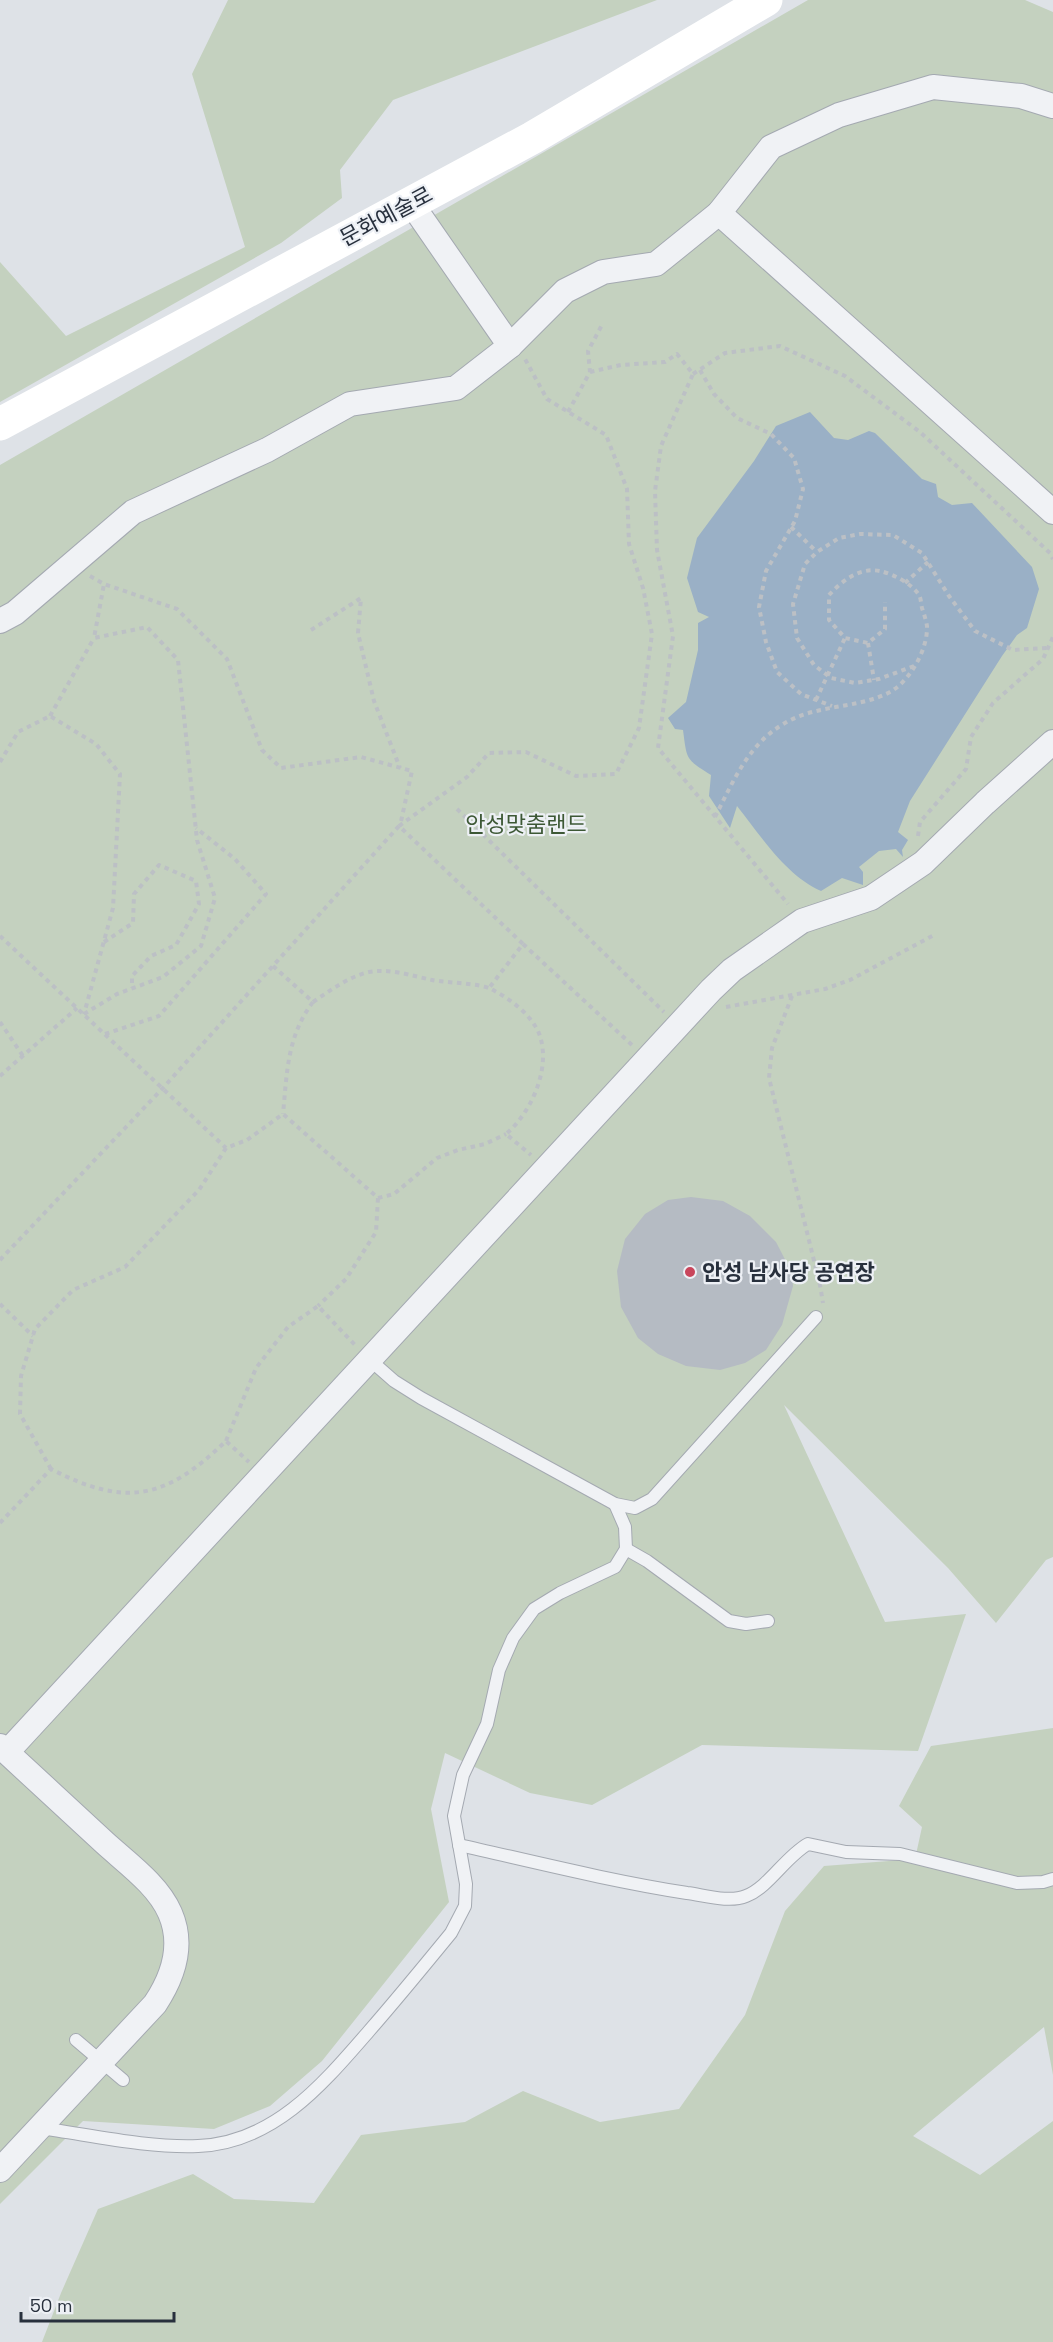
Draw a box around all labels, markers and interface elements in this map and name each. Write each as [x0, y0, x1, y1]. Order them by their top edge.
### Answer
street label: 문화예술로 [335, 180, 437, 252]
park label: 안성맞춤랜드 [465, 810, 587, 838]
place label: 안성 남사당 공연장 [702, 1258, 875, 1286]
marker: 안성 남사당 공연장 [683, 1265, 697, 1279]
scale bar [21, 2285, 174, 2323]
text: 50 m [30, 2294, 72, 2317]

